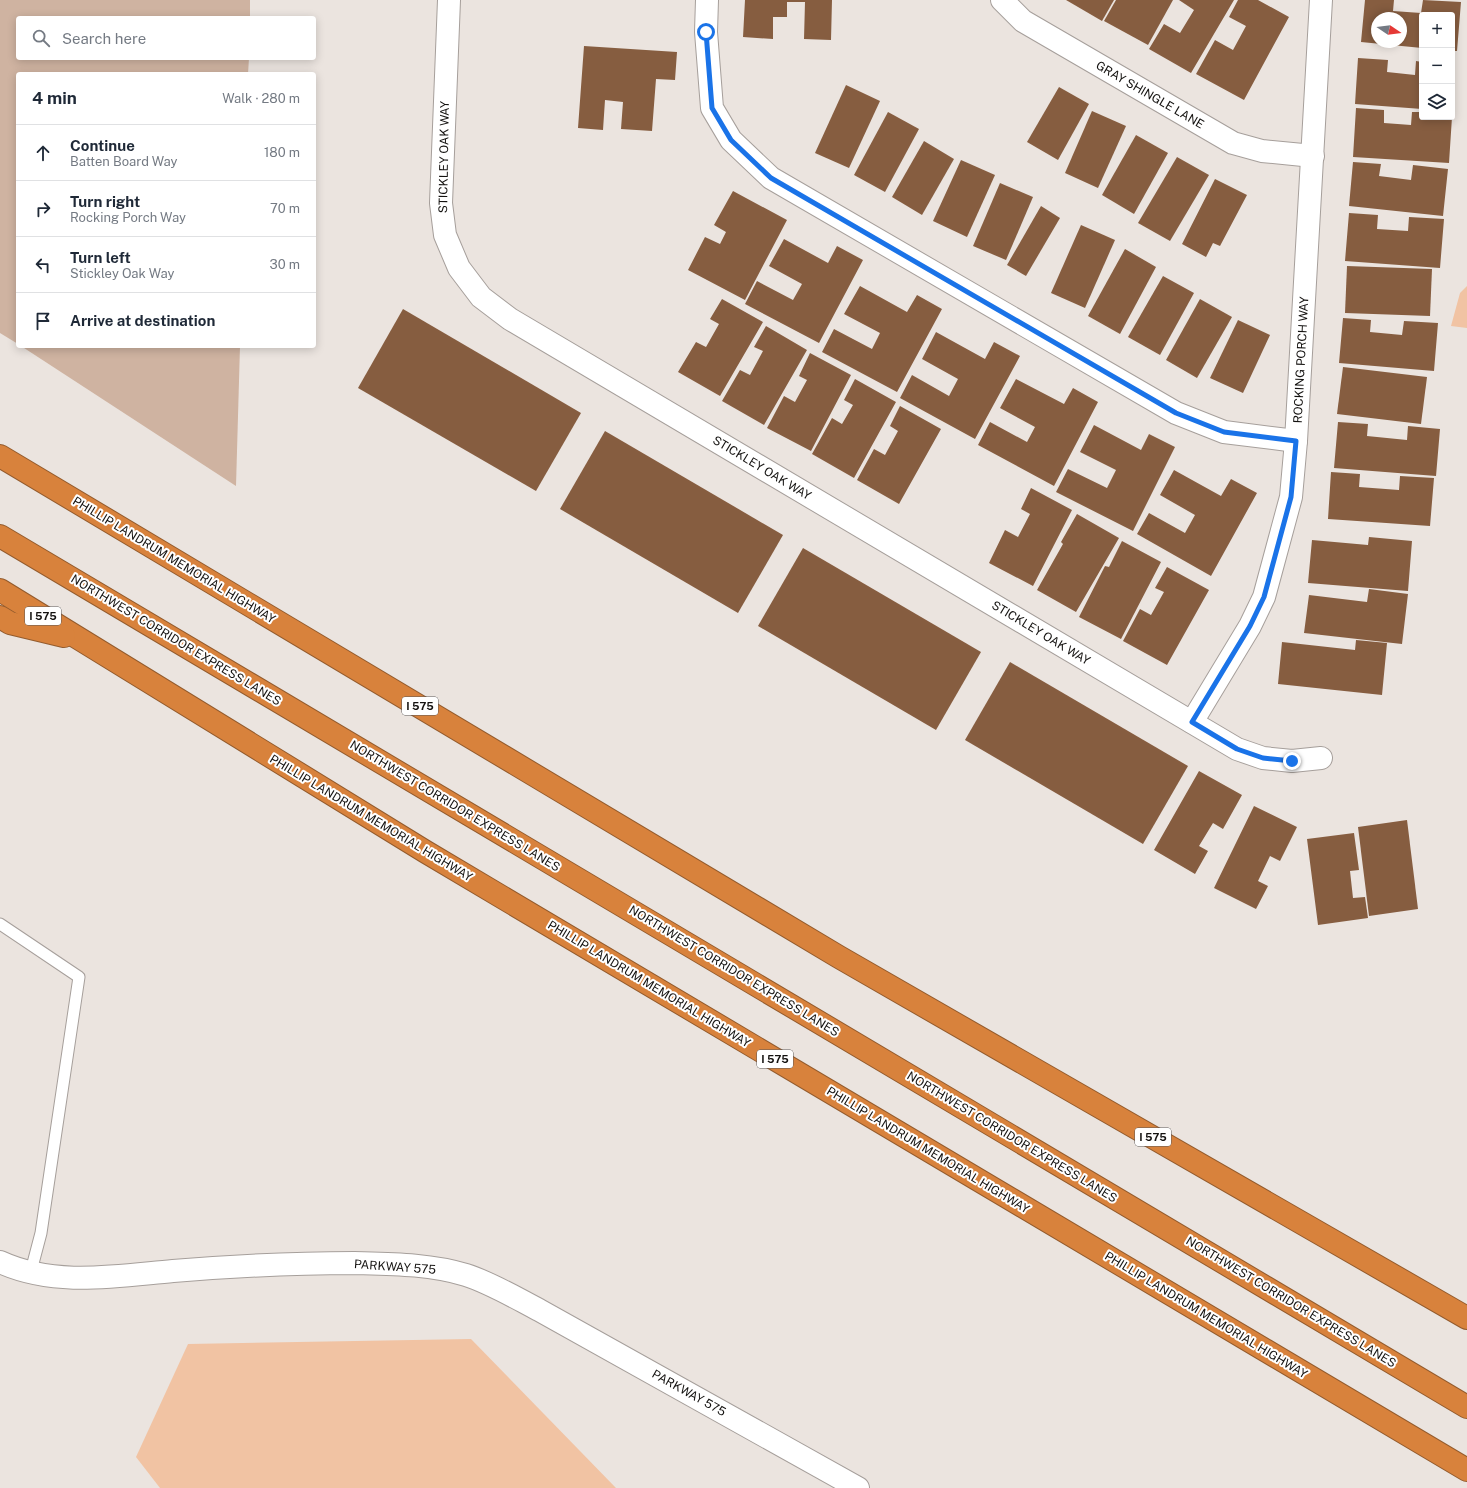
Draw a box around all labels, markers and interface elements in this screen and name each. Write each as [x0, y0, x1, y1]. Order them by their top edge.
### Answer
north arrow [1371, 12, 1407, 48]
map controls [1419, 12, 1455, 120]
button: + [1419, 12, 1455, 48]
search box [16, 16, 316, 60]
route start [697, 23, 715, 41]
icon: search [30, 27, 52, 49]
text: Search here [62, 30, 146, 47]
button: − [1419, 48, 1455, 84]
street label: GRAY SHINGLE LANE [1093, 58, 1207, 132]
button: layers [1419, 84, 1455, 120]
text: 4 min [32, 88, 77, 108]
text: Walk · 280 m [222, 91, 300, 106]
street label: STICKLEY OAK WAY [436, 100, 452, 213]
text: Continue [70, 137, 135, 154]
icon: ahead [32, 142, 54, 164]
text: 180 m [264, 145, 300, 160]
text: Batten Board Way [70, 154, 178, 169]
text: Turn right [70, 193, 140, 210]
icon: right [32, 198, 54, 220]
text: 70 m [270, 201, 300, 216]
text: Rocking Porch Way [70, 210, 186, 225]
text: Turn left [70, 249, 131, 266]
icon: left [32, 254, 54, 276]
text: 30 m [270, 257, 300, 272]
text: Stickley Oak Way [70, 266, 174, 281]
street label: ROCKING PORCH WAY [1291, 296, 1311, 424]
icon: arrive [32, 310, 54, 332]
text: Arrive at destination [70, 312, 215, 329]
street label: STICKLEY OAK WAY [710, 433, 814, 503]
street label: PHILLIP LANDRUM MEMORIAL HIGHWAY [70, 494, 278, 627]
street label: NORTHWEST CORRIDOR EXPRESS LANES [69, 572, 283, 708]
street label: STICKLEY OAK WAY [989, 598, 1093, 668]
road number: I 575 [25, 607, 61, 625]
road number: I 575 [402, 697, 438, 715]
street label: NORTHWEST CORRIDOR EXPRESS LANES [348, 738, 562, 874]
street label: PHILLIP LANDRUM MEMORIAL HIGHWAY [267, 752, 475, 885]
route end [1283, 752, 1301, 770]
street label: NORTHWEST CORRIDOR EXPRESS LANES [627, 903, 841, 1039]
street label: PHILLIP LANDRUM MEMORIAL HIGHWAY [545, 918, 753, 1051]
road number: I 575 [757, 1050, 793, 1068]
street label: NORTHWEST CORRIDOR EXPRESS LANES [905, 1069, 1119, 1205]
street label: PHILLIP LANDRUM MEMORIAL HIGHWAY [824, 1084, 1032, 1217]
road number: I 575 [1135, 1128, 1171, 1146]
street label: NORTHWEST CORRIDOR EXPRESS LANES [1184, 1234, 1398, 1370]
street label: PHILLIP LANDRUM MEMORIAL HIGHWAY [1102, 1249, 1310, 1382]
street label: PARKWAY 575 [354, 1257, 437, 1277]
street label: PARKWAY 575 [650, 1367, 729, 1419]

